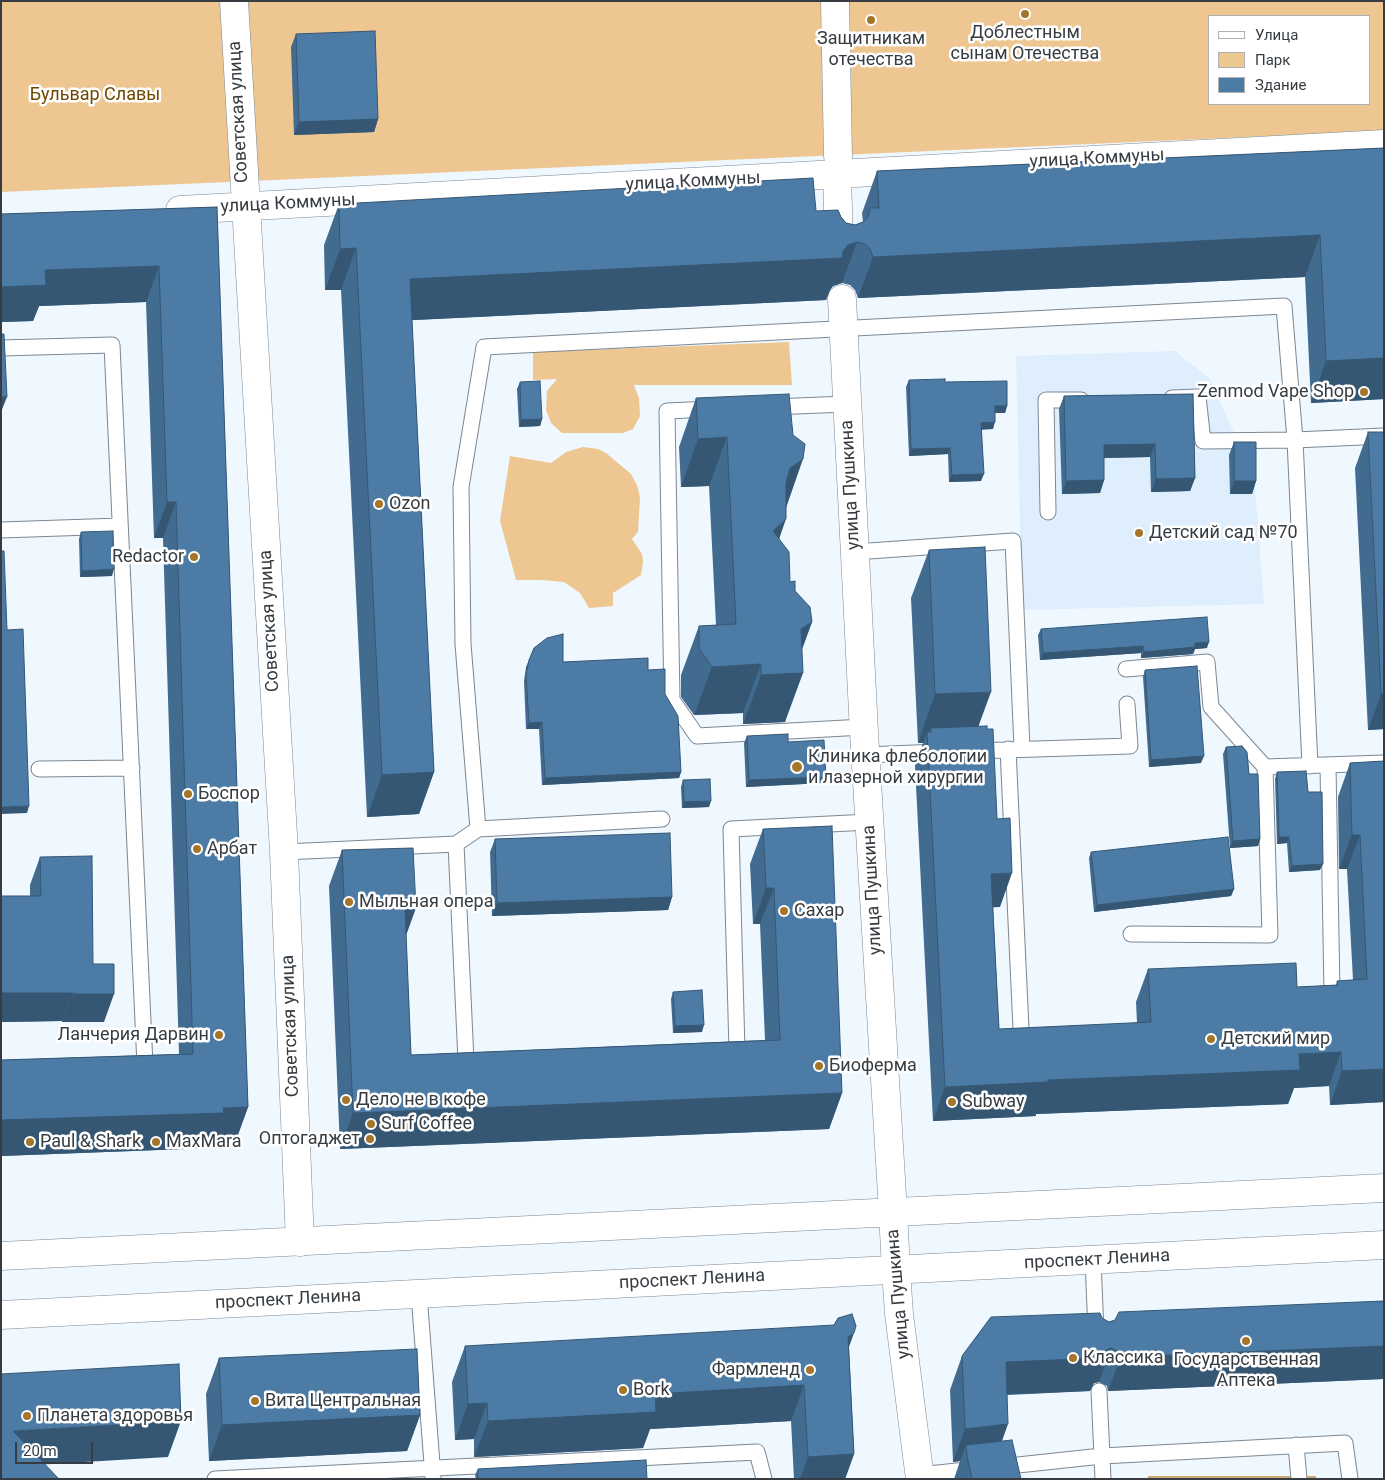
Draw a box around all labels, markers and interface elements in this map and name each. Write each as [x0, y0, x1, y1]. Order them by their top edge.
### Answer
marker: Доблестным сынам Отечества [1019, 8, 1031, 20]
marker: Защитникам отечества [865, 14, 877, 26]
legend [1208, 15, 1370, 105]
place label: Доблестным сынам Отечества [951, 22, 1099, 64]
text: Улица [1255, 26, 1298, 44]
place label: Защитникам отечества [817, 28, 925, 70]
street label: Советская улица [224, 40, 254, 184]
text: Парк [1255, 51, 1290, 69]
text: Здание [1255, 76, 1306, 94]
park label: Бульвар Славы [30, 84, 160, 106]
street label: улица Коммуны [1029, 145, 1165, 173]
street label: улица Коммуны [625, 168, 761, 196]
street label: улица Коммуны [220, 190, 356, 218]
place label: Zenmod Vape Shop [1197, 381, 1354, 403]
marker: Zenmod Vape Shop [1358, 386, 1370, 398]
street label: улица Пушкина [837, 419, 865, 551]
place label: Ozon [389, 493, 430, 515]
marker: Ozon [373, 498, 385, 510]
place label: Детский сад №70 [1149, 522, 1298, 544]
marker: Детский сад №70 [1133, 527, 1145, 539]
place label: Redactor [112, 546, 184, 568]
street label: Советская улица [255, 549, 285, 693]
marker: Redactor [188, 551, 200, 563]
place label: Клиника флебологии и лазерной хирургии [808, 746, 987, 789]
marker: Клиника флебологии и лазерной хирургии [790, 760, 804, 774]
place label: Боспор [198, 783, 260, 805]
marker: Боспор [182, 788, 194, 800]
street label: улица Пушкина [859, 824, 887, 956]
place label: Арбат [207, 838, 257, 860]
marker: Арбат [191, 843, 203, 855]
place label: Мыльная опера [359, 891, 493, 913]
marker: Мыльная опера [343, 896, 355, 908]
place label: Сахар [794, 900, 844, 922]
marker: Сахар [778, 905, 790, 917]
street label: Советская улица [278, 954, 304, 1098]
place label: Ланчерия Дарвин [57, 1024, 209, 1046]
place label: Детский мир [1221, 1028, 1330, 1050]
marker: Ланчерия Дарвин [213, 1029, 225, 1041]
marker: Детский мир [1205, 1033, 1217, 1045]
place label: Биоферма [829, 1055, 917, 1077]
marker: Биоферма [813, 1060, 825, 1072]
place label: Дело не в кофе [356, 1089, 486, 1111]
place label: Subway [962, 1091, 1024, 1113]
marker: Дело не в кофе [340, 1094, 352, 1106]
marker: Subway [946, 1096, 958, 1108]
place label: Surf Coffee [381, 1113, 472, 1135]
marker: Surf Coffee [365, 1118, 377, 1130]
place label: Оптогаджет [259, 1128, 360, 1150]
place label: Paul & Shark [40, 1131, 141, 1153]
place label: MaxMara [166, 1131, 241, 1153]
marker: Оптогаджет [364, 1133, 376, 1145]
marker: Paul & Shark [24, 1136, 36, 1148]
marker: MaxMara [150, 1136, 162, 1148]
street label: улица Пушкина [883, 1228, 915, 1360]
street label: проспект Ленина [1023, 1245, 1171, 1275]
street label: проспект Ленина [618, 1265, 766, 1295]
street label: проспект Ленина [214, 1285, 362, 1315]
marker: Государственная Аптека [1240, 1335, 1252, 1347]
place label: Классика [1083, 1347, 1164, 1369]
place label: Государственная Аптека [1173, 1349, 1319, 1392]
marker: Классика [1067, 1352, 1079, 1364]
place label: Фармленд [712, 1359, 800, 1381]
marker: Фармленд [804, 1364, 816, 1376]
place label: Bork [633, 1379, 670, 1401]
marker: Bork [617, 1384, 629, 1396]
place label: Вита Центральная [265, 1390, 421, 1412]
marker: Вита Центральная [249, 1395, 261, 1407]
place label: Планета здоровья [37, 1405, 193, 1427]
marker: Планета здоровья [21, 1410, 33, 1422]
scale bar [18, 1432, 95, 1464]
text: 20 m [23, 1442, 57, 1460]

